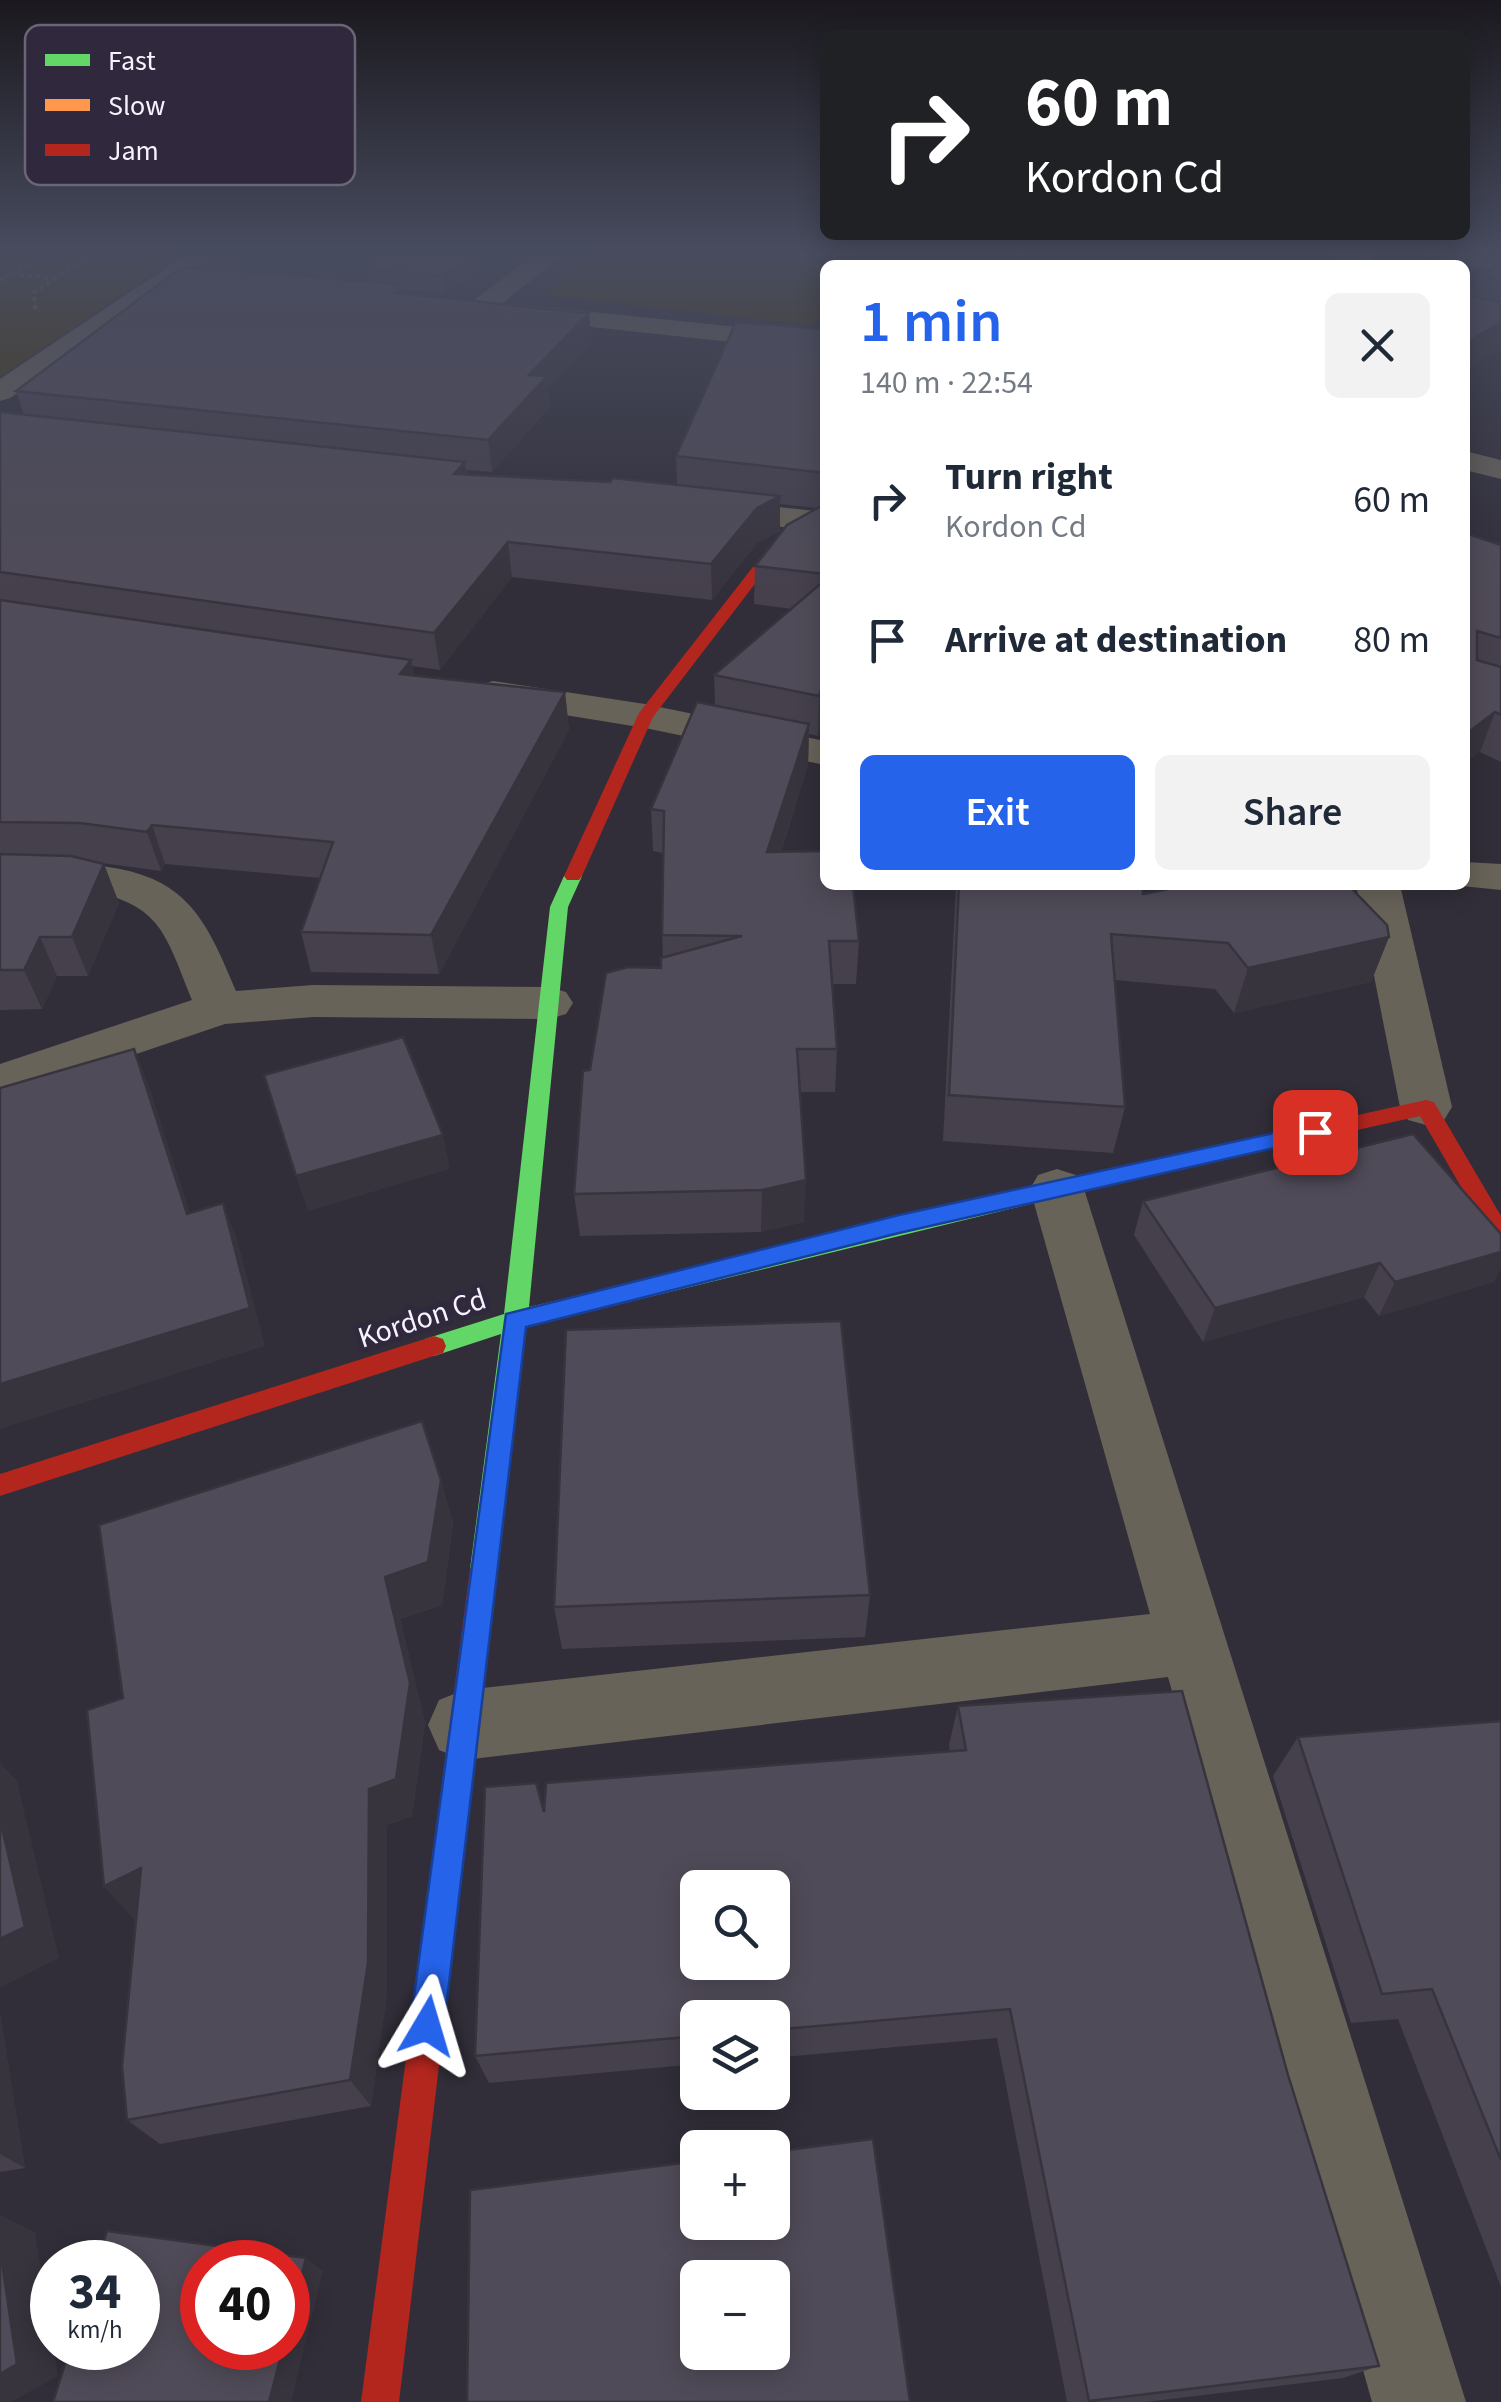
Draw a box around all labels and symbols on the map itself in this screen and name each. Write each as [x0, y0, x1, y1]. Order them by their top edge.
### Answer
legend [25, 25, 355, 185]
text: Fast [108, 41, 156, 81]
text: Slow [108, 86, 165, 126]
text: Jam [108, 131, 159, 171]
pin [1273, 1090, 1358, 1175]
street label: Kordon Cd [352, 1278, 492, 1359]
position arrow [375, 1974, 479, 2078]
speed limit sign: 40 [180, 2240, 310, 2370]

